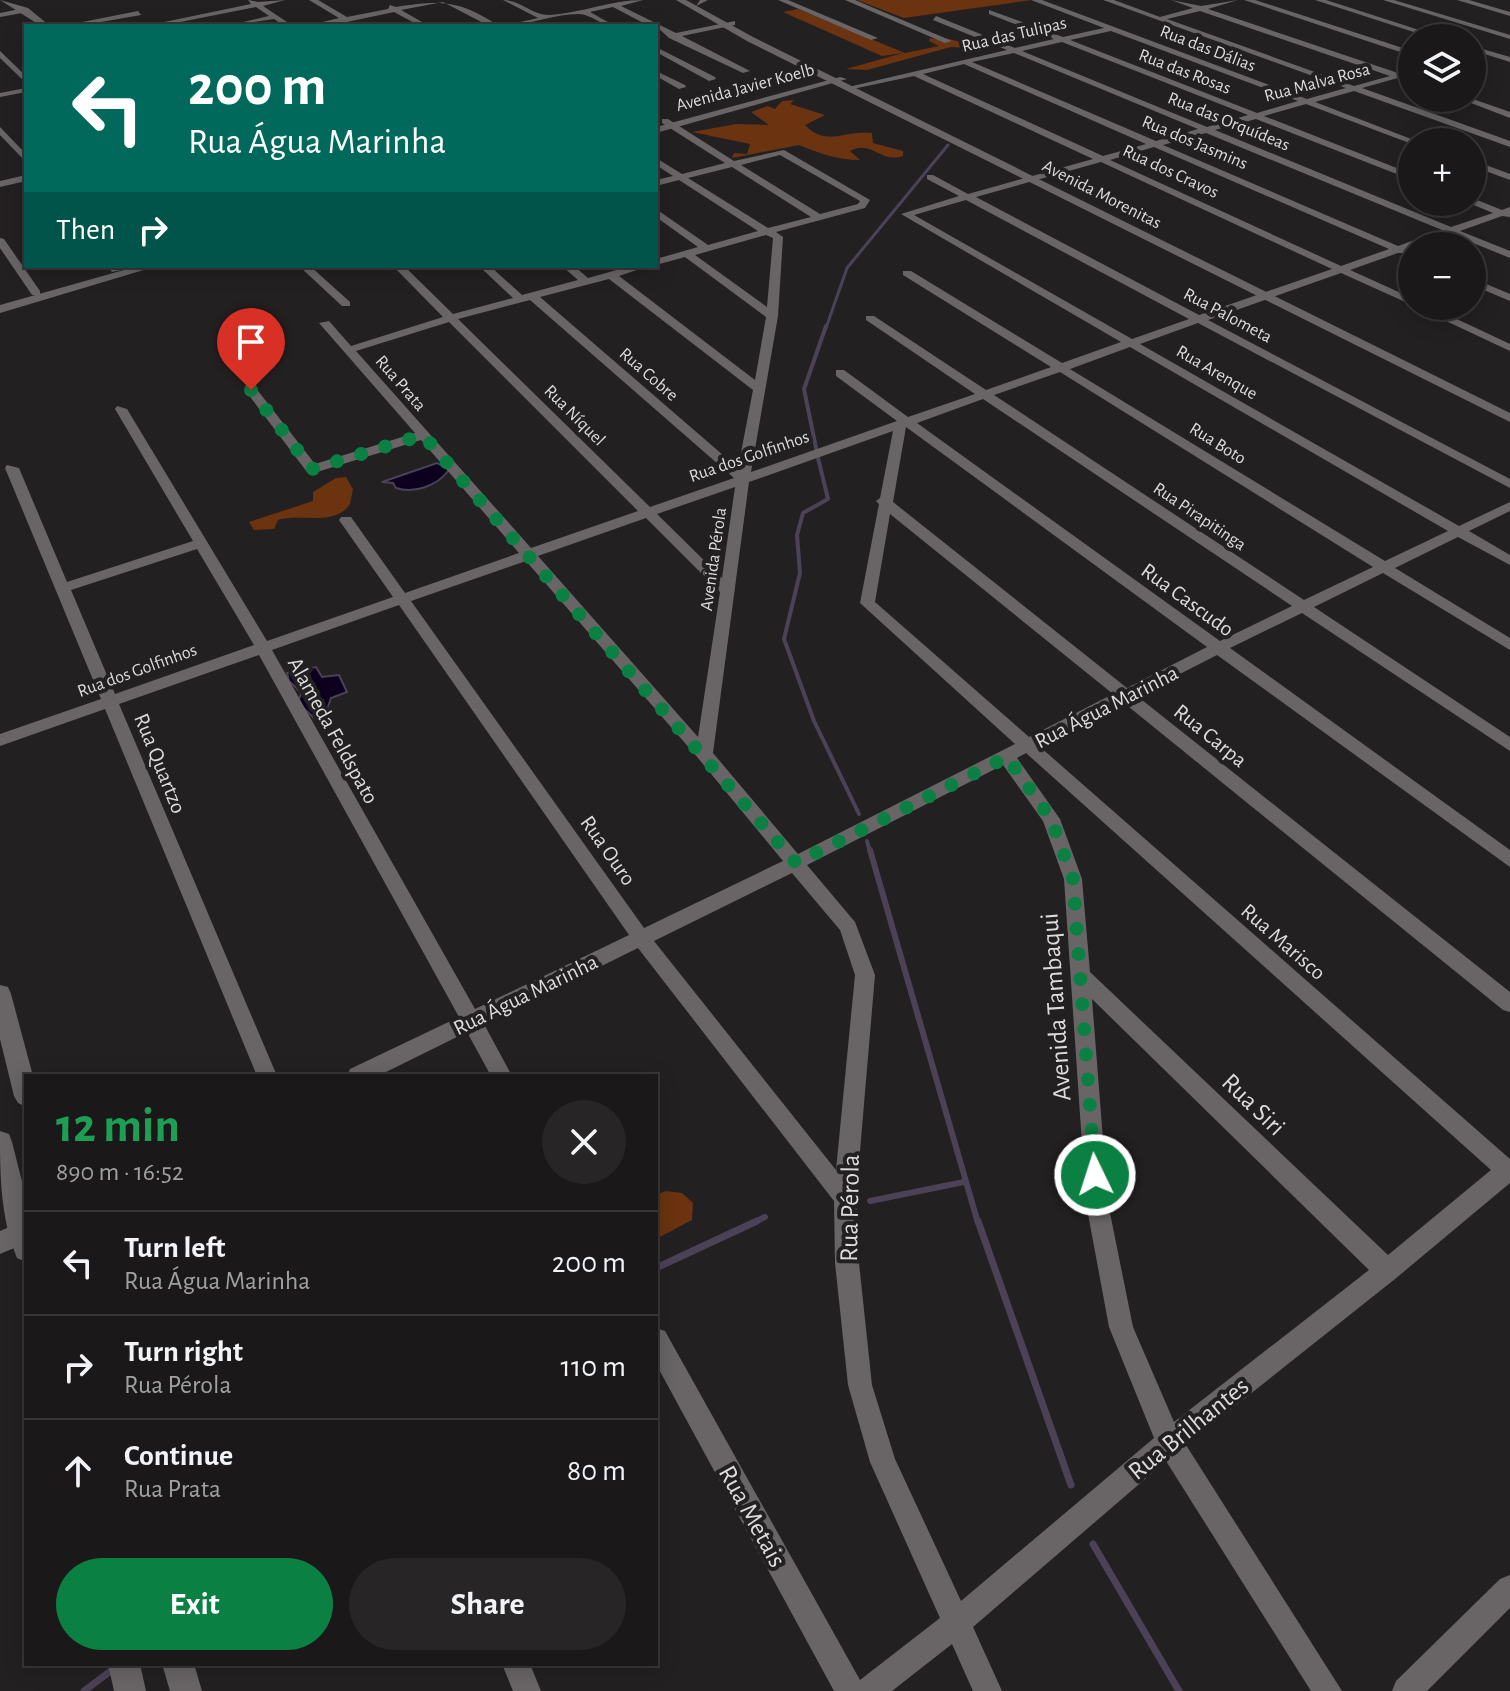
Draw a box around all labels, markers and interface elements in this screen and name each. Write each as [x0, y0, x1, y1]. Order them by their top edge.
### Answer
street label: Rua das Tulipas [960, 14, 1068, 56]
street label: Rua das Dálias [1157, 22, 1258, 75]
map controls [1398, 24, 1486, 320]
button: layers [1398, 24, 1486, 112]
street label: Rua das Rosas [1136, 46, 1233, 98]
icon: left [56, 56, 160, 160]
text: 200 m [188, 59, 326, 115]
street label: Rua Malva Rosa [1262, 60, 1372, 106]
street label: Avenida Javier Koelb [674, 61, 816, 115]
street label: Rua das Orquídeas [1165, 89, 1292, 155]
street label: Rua dos Jasmins [1139, 113, 1250, 173]
text: Rua Água Marinha [188, 124, 446, 160]
button: + [1398, 128, 1486, 216]
street label: Rua dos Cravos [1120, 142, 1221, 202]
street label: Avenida Morenitas [1039, 157, 1164, 233]
icon: right [131, 208, 175, 252]
text: Then [56, 215, 115, 245]
button: − [1398, 232, 1486, 320]
street label: Rua Palometa [1180, 285, 1275, 347]
pin [217, 308, 285, 390]
icon: arrive [229, 320, 273, 364]
street label: Rua Arenque [1173, 342, 1260, 403]
street label: Rua Cobre [616, 345, 681, 405]
street label: Rua Prata [371, 352, 429, 415]
street label: Rua Níquel [540, 382, 608, 450]
street label: Rua Boto [1186, 420, 1249, 468]
street label: Rua dos Golfinhos [687, 428, 812, 486]
street label: Rua Pirapitinga [1150, 479, 1249, 554]
street label: Avenida Pérola [698, 506, 730, 612]
street label: Rua Cascudo [1137, 559, 1238, 641]
street label: Rua dos Golfinhos [75, 641, 200, 701]
street label: Alameda Feldspato [284, 654, 382, 807]
street label: Rua Água Marinha [1031, 660, 1182, 752]
street label: Rua Carpa [1170, 700, 1251, 772]
street label: Rua Quartzo [130, 710, 190, 816]
street label: Rua Ouro [576, 812, 640, 890]
street label: Rua Marisco [1237, 899, 1330, 984]
street label: Avenida Tambaqui [1036, 912, 1076, 1102]
street label: Rua Água Marinha [449, 950, 601, 1039]
street label: Rua Siri [1217, 1069, 1290, 1141]
button: close [542, 1100, 626, 1184]
text: 12 min [56, 1103, 180, 1151]
position arrow [1053, 1133, 1137, 1217]
street label: Rua Pérola [836, 1154, 864, 1262]
text: 890 m · 16:52 [56, 1159, 184, 1185]
text: Turn left [124, 1233, 225, 1263]
icon: left [56, 1241, 100, 1285]
text: 200 m [552, 1248, 626, 1278]
text: Rua Água Marinha [124, 1268, 310, 1294]
text: Turn right [124, 1337, 243, 1367]
icon: right [56, 1345, 100, 1389]
text: 110 m [561, 1352, 626, 1382]
text: Rua Pérola [124, 1372, 231, 1398]
street label: Rua Brilhantes [1124, 1373, 1254, 1485]
text: Continue [124, 1441, 233, 1471]
icon: ahead [56, 1449, 100, 1493]
text: 80 m [567, 1456, 626, 1486]
street label: Rua Metais [714, 1461, 791, 1572]
text: Rua Prata [124, 1476, 221, 1502]
button: Exit [56, 1558, 333, 1650]
button: Share [349, 1558, 626, 1650]

